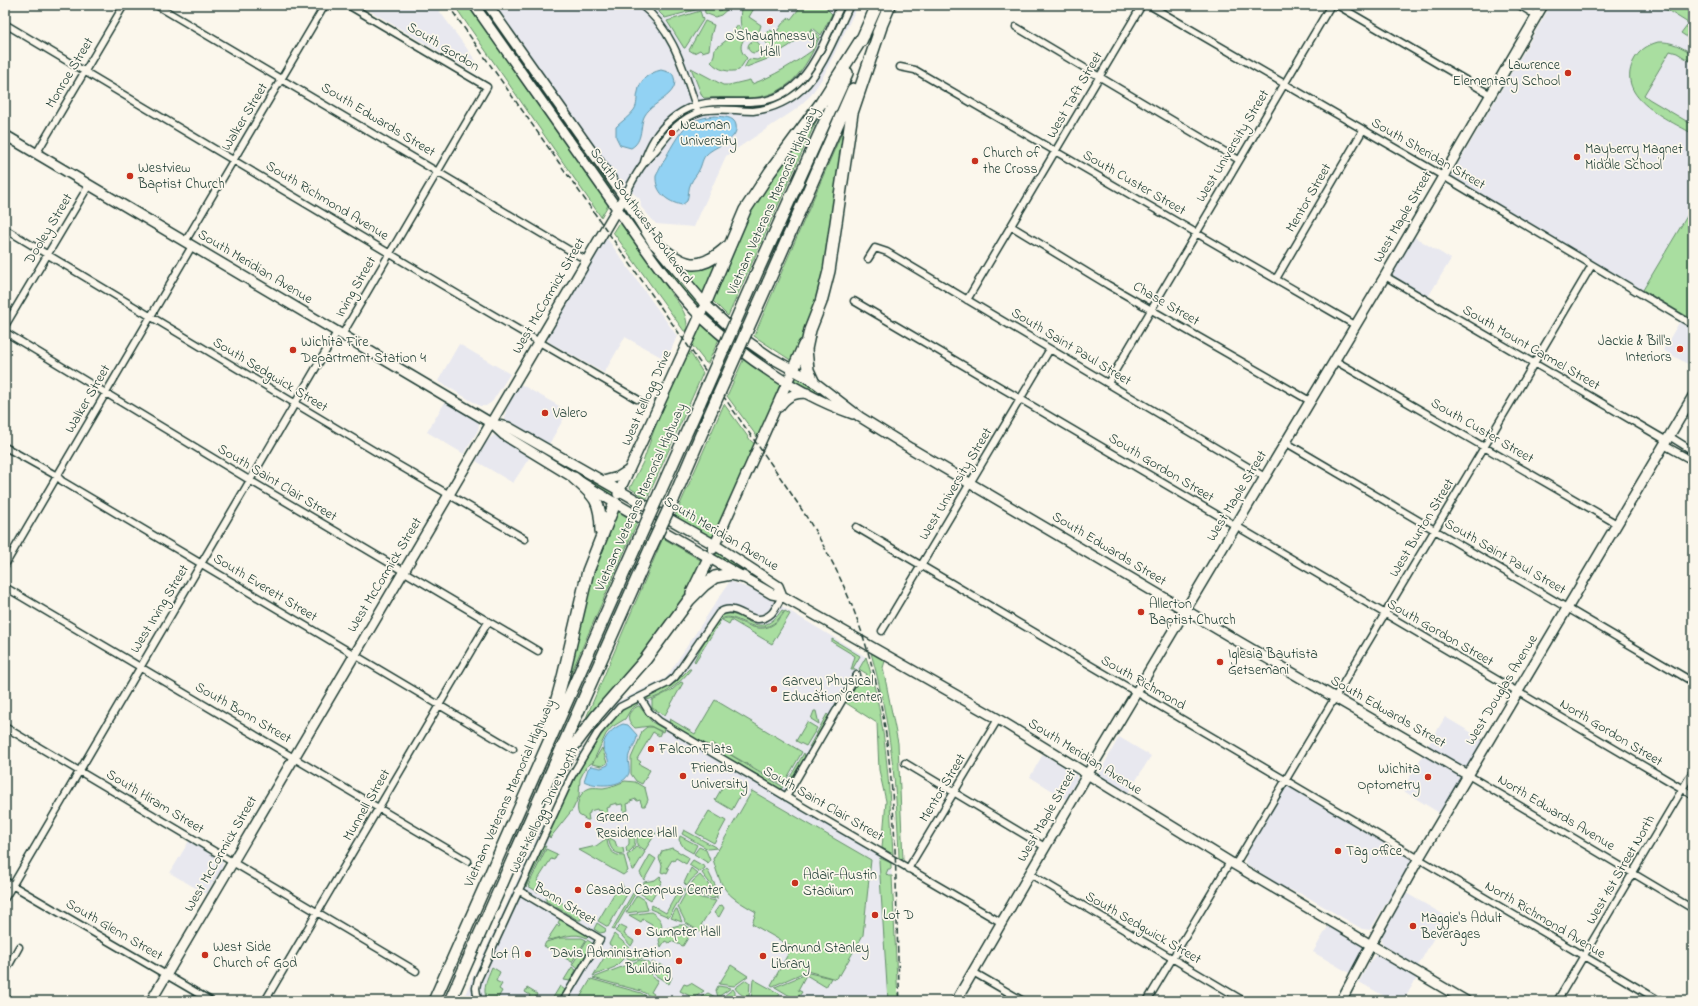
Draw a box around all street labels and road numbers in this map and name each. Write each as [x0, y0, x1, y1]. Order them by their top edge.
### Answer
street label: South Gordon [403, 17, 483, 77]
street label: Monroe Street [41, 33, 100, 112]
street label: West Taft Street [1042, 47, 1109, 142]
street label: South Edwards Street [317, 77, 439, 163]
street label: Walker Street [216, 79, 274, 155]
street label: West University Street [1191, 85, 1276, 207]
street label: Vietnam Veterans Memorial Highway [722, 104, 825, 300]
street label: South Sheridan Street [1367, 113, 1489, 195]
street label: South Southwest Boulevard [584, 144, 698, 289]
street label: South Custer Street [1079, 145, 1190, 221]
street label: South Richmond Avenue [261, 156, 393, 247]
street label: Mentor Street [1281, 159, 1337, 236]
street label: West Maple Street [1368, 167, 1438, 267]
street label: Dooley Street [19, 189, 80, 270]
street label: South Meridian Avenue [193, 224, 317, 310]
street label: West McCormick Street [507, 234, 591, 358]
street label: Irving Street [330, 252, 383, 322]
street label: Chase Street [1129, 276, 1204, 332]
street label: South Mount Carmel Street [1458, 300, 1604, 396]
street label: South Saint Paul Street [1007, 303, 1135, 391]
street label: South Sedgwick Street [208, 332, 332, 419]
street label: West Kellogg Drive [616, 346, 679, 450]
street label: Walker Street [60, 360, 116, 437]
street label: South Custer Street [1427, 393, 1538, 469]
street label: Vietnam Veterans Memorial Highway [590, 400, 693, 596]
street label: West University Street [914, 423, 999, 545]
street label: South Gordon Street [1104, 428, 1218, 508]
street label: South Saint Clair Street [213, 439, 341, 527]
street label: West Maple Street [1201, 446, 1273, 546]
street label: West Burton Street [1384, 474, 1460, 581]
street label: South Meridian Avenue [659, 491, 783, 577]
street label: South Edwards Street [1048, 506, 1170, 592]
street label: West McCormick Street [342, 513, 428, 637]
street label: South Saint Paul Street [1440, 514, 1570, 601]
street label: South Everett Street [209, 548, 321, 628]
street label: West Irving Street [125, 560, 196, 658]
street label: South Gordon Street [1383, 594, 1498, 672]
street label: West Douglas Avenue [1461, 630, 1545, 750]
street label: South Richmond [1097, 650, 1190, 716]
street label: South Edwards Street [1326, 670, 1450, 754]
street label: South Bonn Street [191, 677, 295, 749]
street label: North Gordon Street [1555, 694, 1667, 772]
street label: Vietnam Veterans Memorial Highway [459, 696, 562, 892]
street label: South Meridian Avenue [1024, 713, 1147, 801]
street label: West Kellogg Drive North [504, 743, 585, 877]
street label: Mentor Street [914, 749, 972, 826]
street label: South Saint Clair Street [759, 761, 888, 847]
street label: South Hiram Street [102, 764, 208, 840]
street label: Munnell Street [338, 765, 396, 845]
street label: West Maple Street [1012, 766, 1082, 866]
street label: North Edwards Avenue [1493, 770, 1619, 857]
street label: West McCormick Street [179, 792, 263, 916]
street label: West 1st Street North [1581, 811, 1661, 929]
street label: North Richmond Avenue [1481, 876, 1610, 965]
street label: Bonn Street [529, 877, 600, 931]
street label: South Sedgwick Street [1080, 886, 1205, 971]
street label: South Glenn Street [62, 894, 167, 967]

